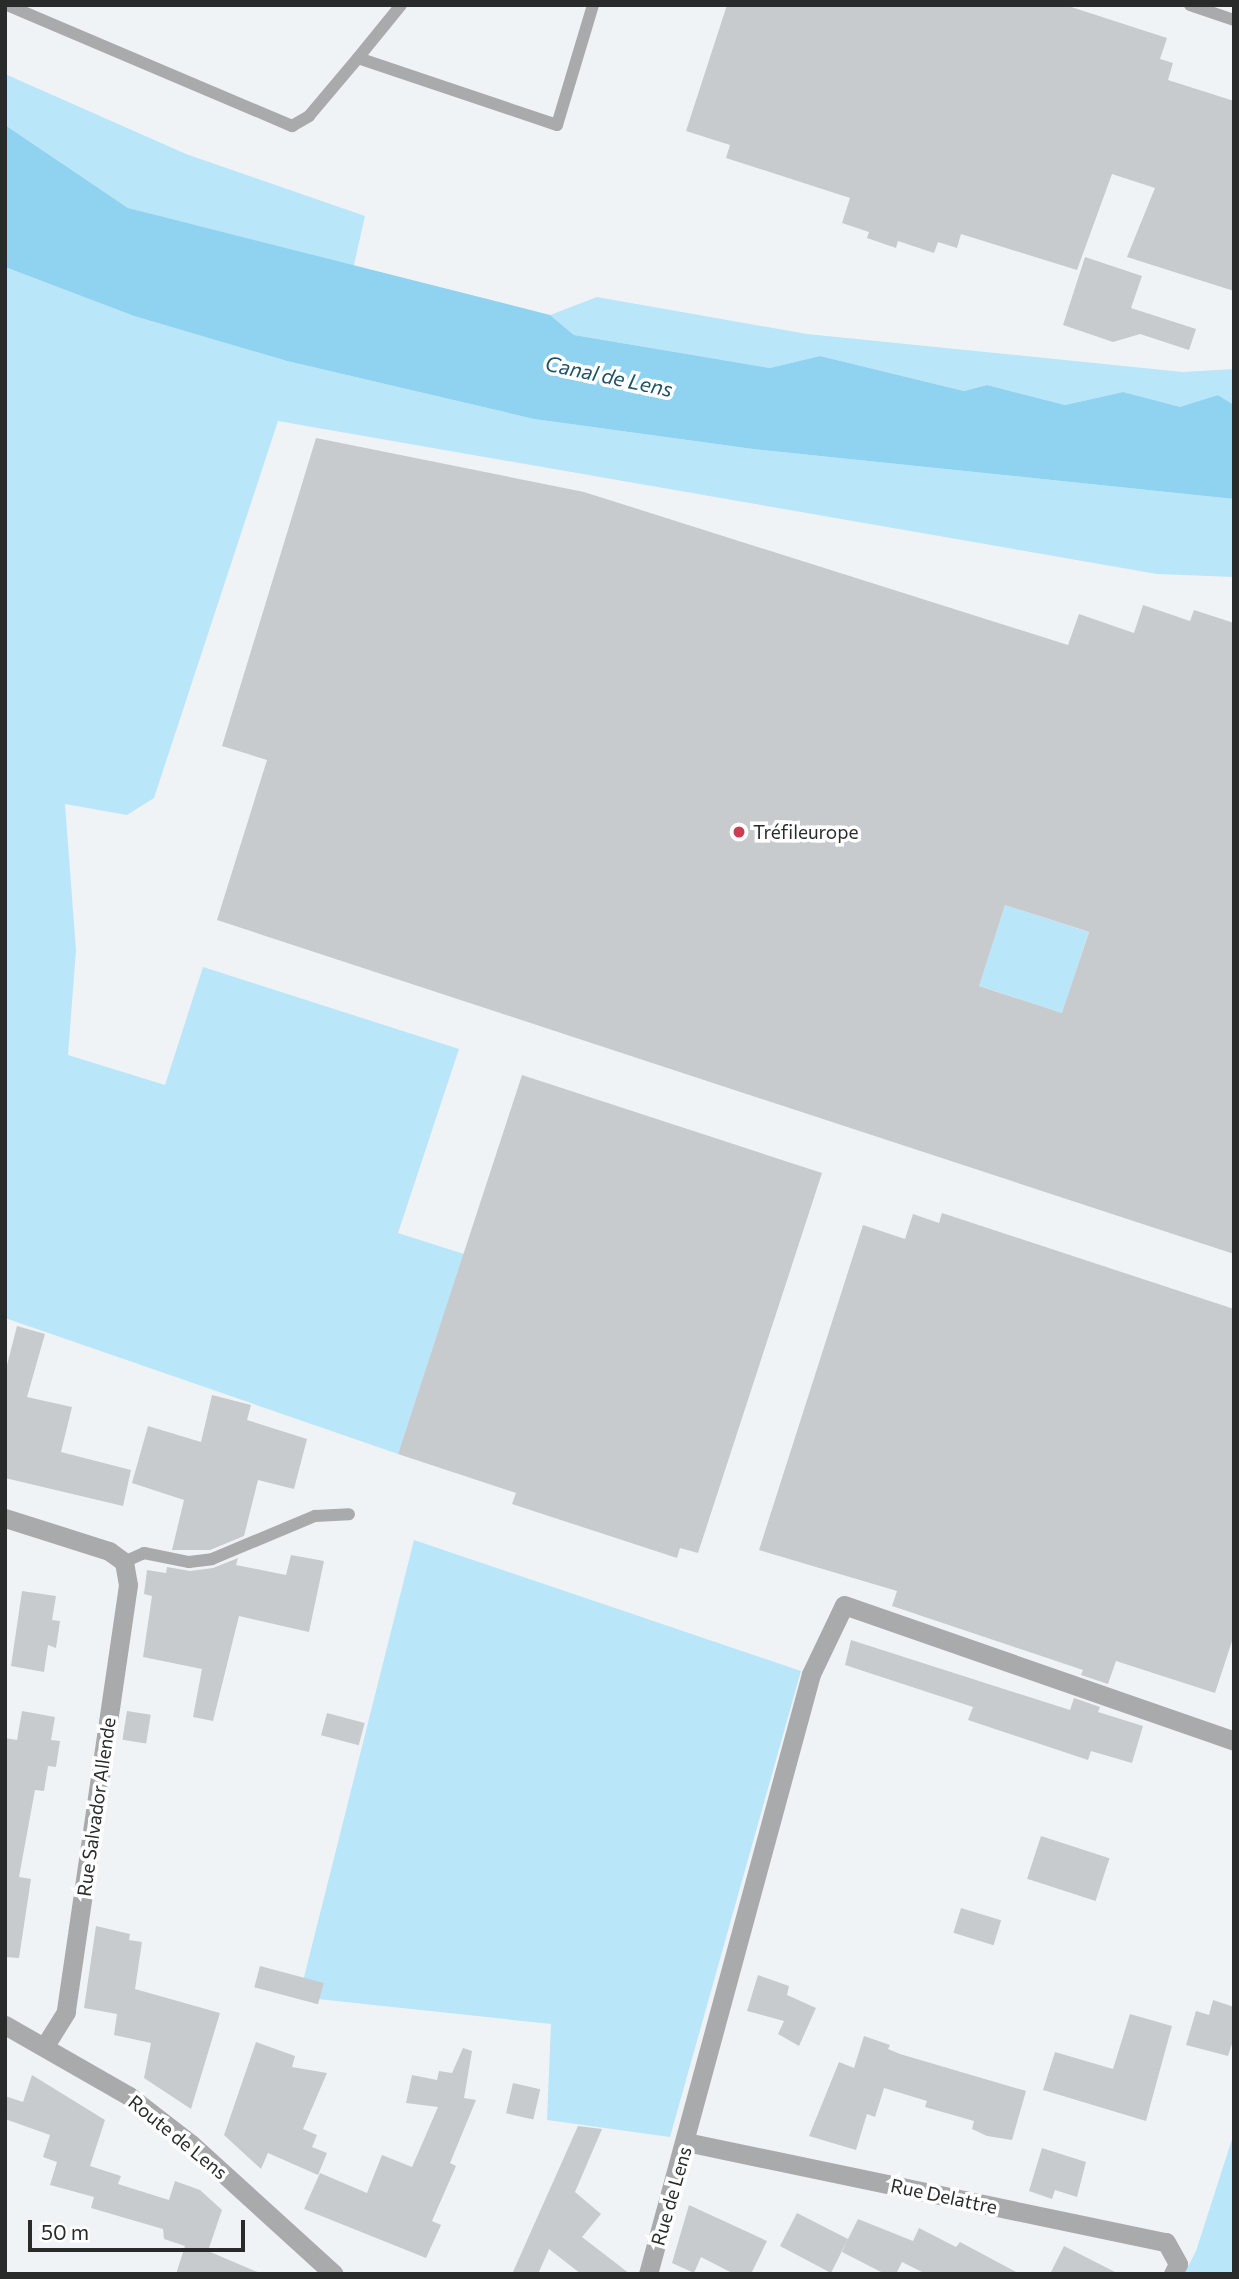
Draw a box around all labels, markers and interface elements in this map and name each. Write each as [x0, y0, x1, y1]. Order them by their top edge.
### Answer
water label: Canal de Lens [543, 350, 675, 402]
place label: Tréfileurope [753, 821, 858, 843]
marker: Tréfileurope [731, 824, 747, 840]
street label: Rue Salvador Allende [72, 1716, 120, 1898]
street label: Route de Lens [124, 2090, 232, 2184]
street label: Rue de Lens [646, 2144, 696, 2248]
street label: Rue Delattre [889, 2174, 999, 2218]
scale bar [32, 2206, 248, 2250]
text: 50 m [41, 2219, 89, 2244]

